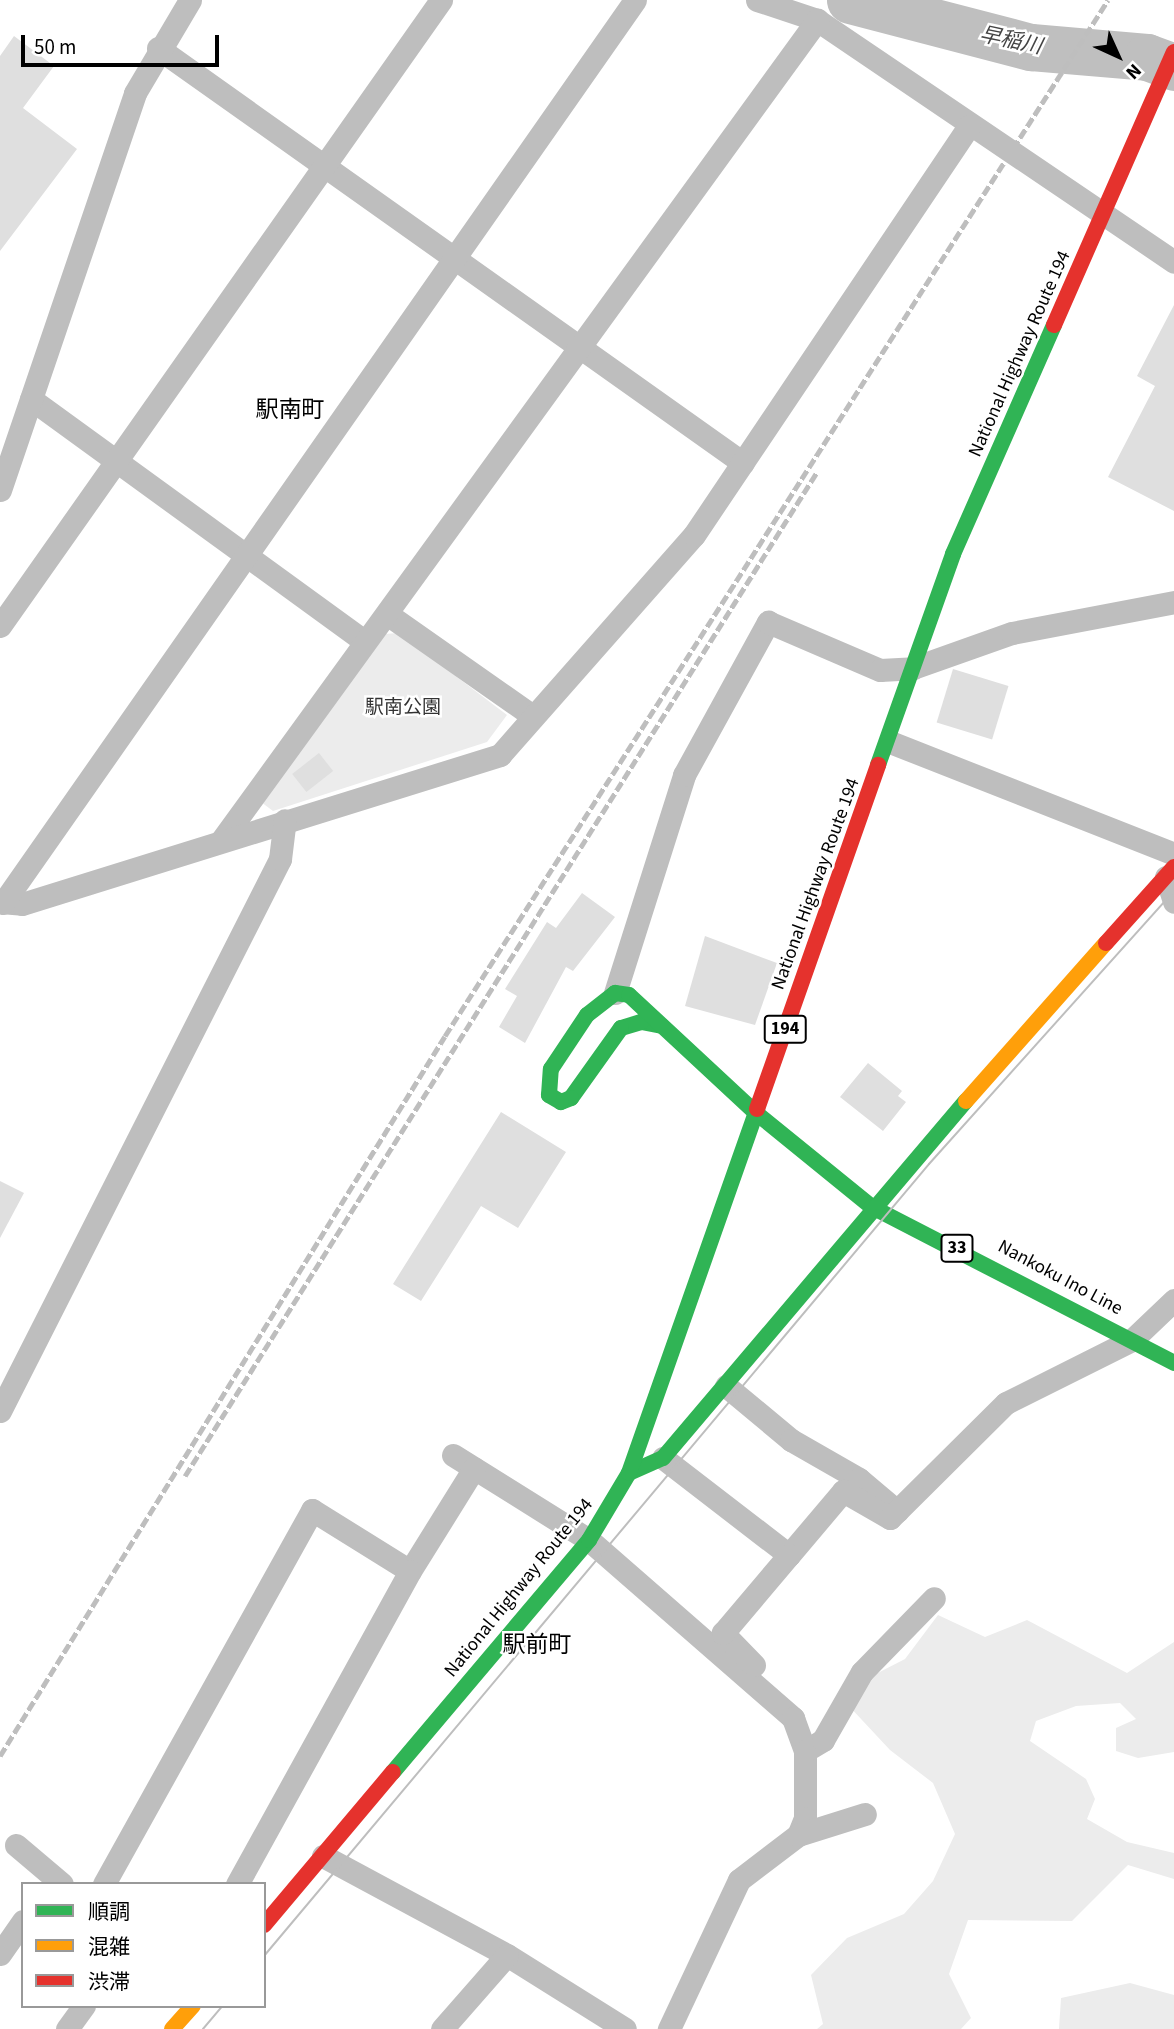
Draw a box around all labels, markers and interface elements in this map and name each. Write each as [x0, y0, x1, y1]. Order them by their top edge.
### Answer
scale bar [24, 21, 222, 65]
water label: 早稲川 [978, 21, 1044, 59]
north arrow [1083, 21, 1153, 91]
text: 50 m [34, 32, 76, 62]
text: N [1119, 57, 1147, 85]
street label: National Highway Route 194 [964, 247, 1076, 461]
district label: 駅南町 [256, 396, 324, 424]
park label: 駅南公園 [365, 697, 441, 719]
street label: National Highway Route 194 [767, 775, 865, 993]
road number: 194 [762, 1014, 808, 1044]
road number: 33 [940, 1233, 974, 1262]
street label: Nankoku Ino Line [994, 1236, 1126, 1320]
street label: National Highway Route 194 [440, 1494, 598, 1682]
district label: 駅前町 [503, 1631, 571, 1659]
legend [21, 1882, 266, 2008]
text: 順調 [88, 1897, 130, 1927]
text: 混雑 [88, 1932, 130, 1962]
text: 渋滞 [88, 1967, 130, 1997]

